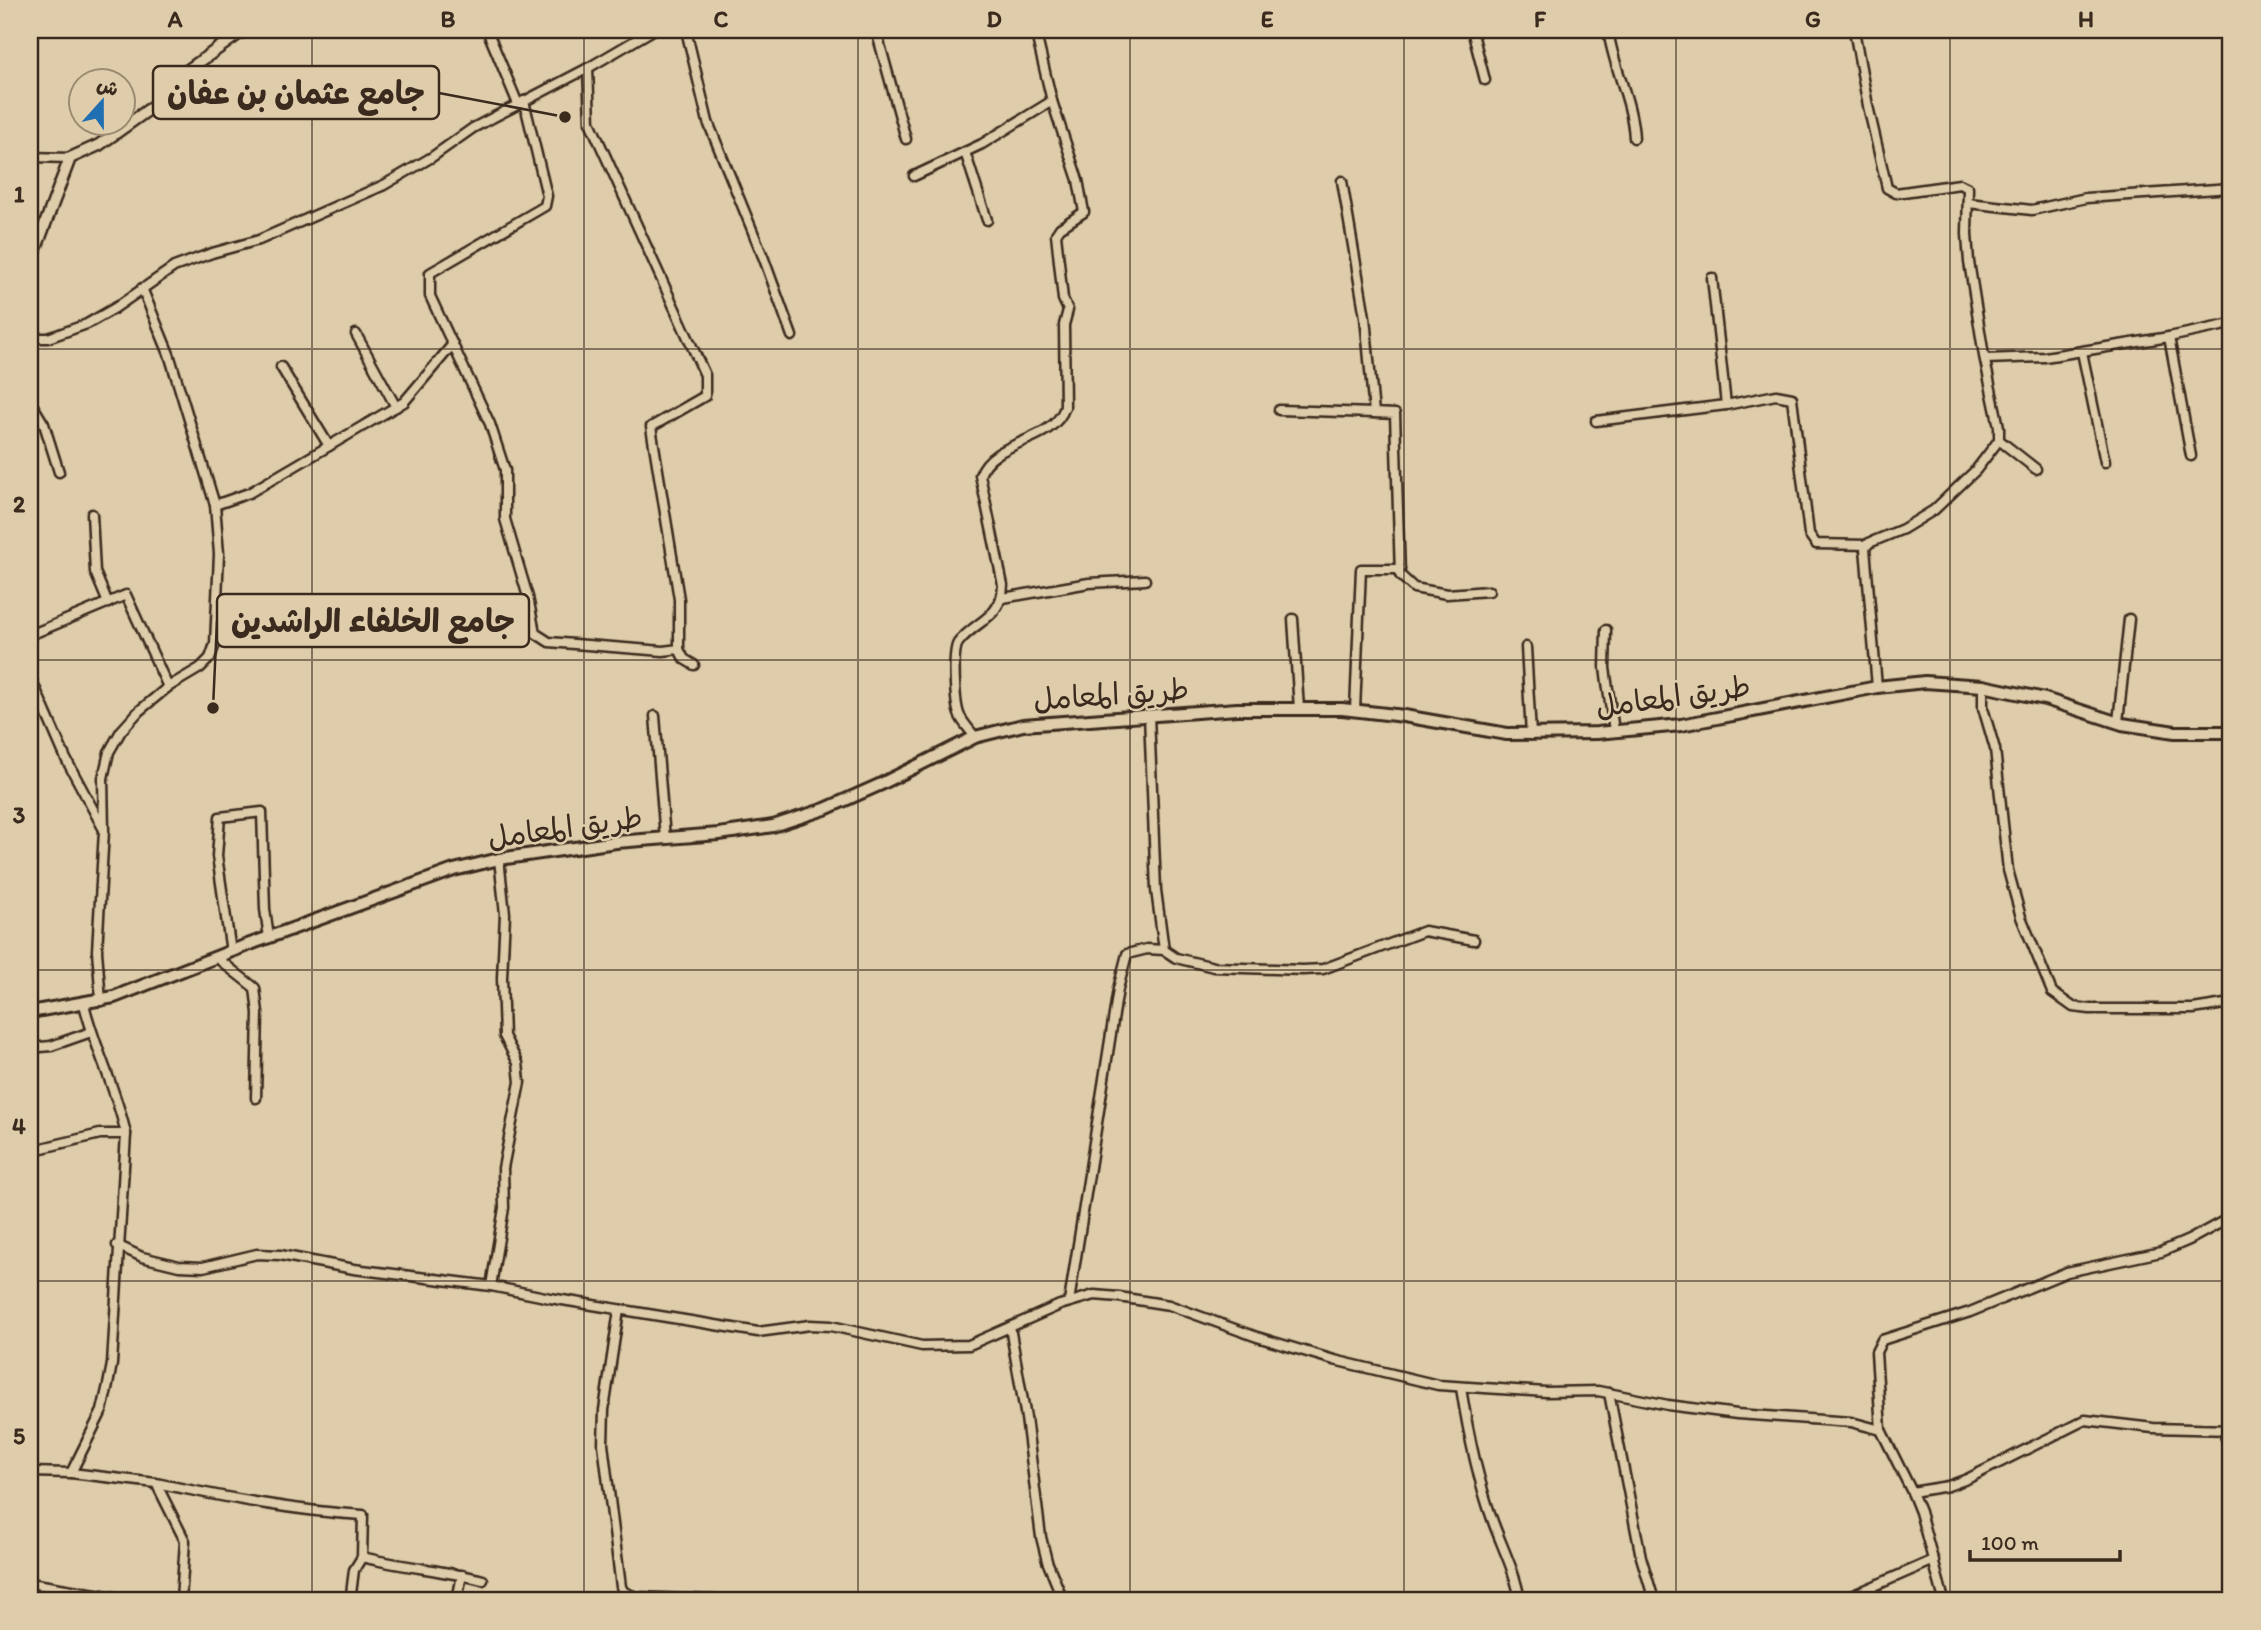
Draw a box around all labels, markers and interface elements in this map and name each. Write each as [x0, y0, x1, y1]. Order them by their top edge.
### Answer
text: A [167, 5, 183, 33]
text: B [441, 5, 456, 33]
text: C [714, 5, 729, 33]
text: D [986, 5, 1002, 33]
text: E [1261, 5, 1274, 33]
text: F [1534, 5, 1547, 33]
text: G [1805, 5, 1821, 33]
text: H [2078, 5, 2094, 33]
north arrow [66, 66, 136, 136]
callout: جامع عثمان بن عفان [153, 66, 439, 119]
text: ش [94, 72, 122, 101]
text: جامع عثمان بن عفان [167, 74, 425, 116]
text: 1 [14, 180, 25, 208]
text: 2 [13, 490, 26, 518]
callout: جامع الخلفاء الراشدين [217, 594, 529, 647]
text: جامع الخلفاء الراشدين [231, 602, 515, 644]
street label: طريق المعامل [1593, 667, 1753, 725]
street label: طريق المعامل [1032, 670, 1190, 718]
street label: طريق المعامل [485, 798, 645, 856]
text: 3 [13, 801, 26, 829]
text: 4 [12, 1112, 26, 1140]
text: 5 [13, 1422, 25, 1450]
scale bar [1970, 1518, 2121, 1562]
text: 100 m [1981, 1530, 2039, 1555]

